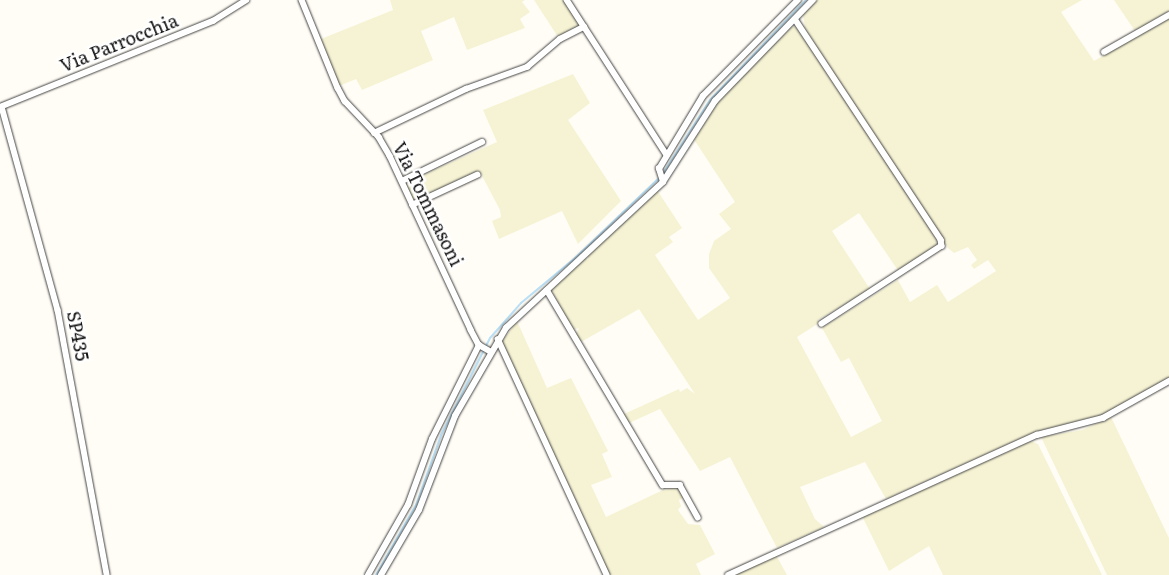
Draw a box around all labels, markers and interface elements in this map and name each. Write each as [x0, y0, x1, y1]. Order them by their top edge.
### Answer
street label: Via Parrocchia [57, 9, 181, 77]
street label: Via Tommasoni [389, 138, 467, 270]
street label: SP435 [63, 309, 93, 363]

